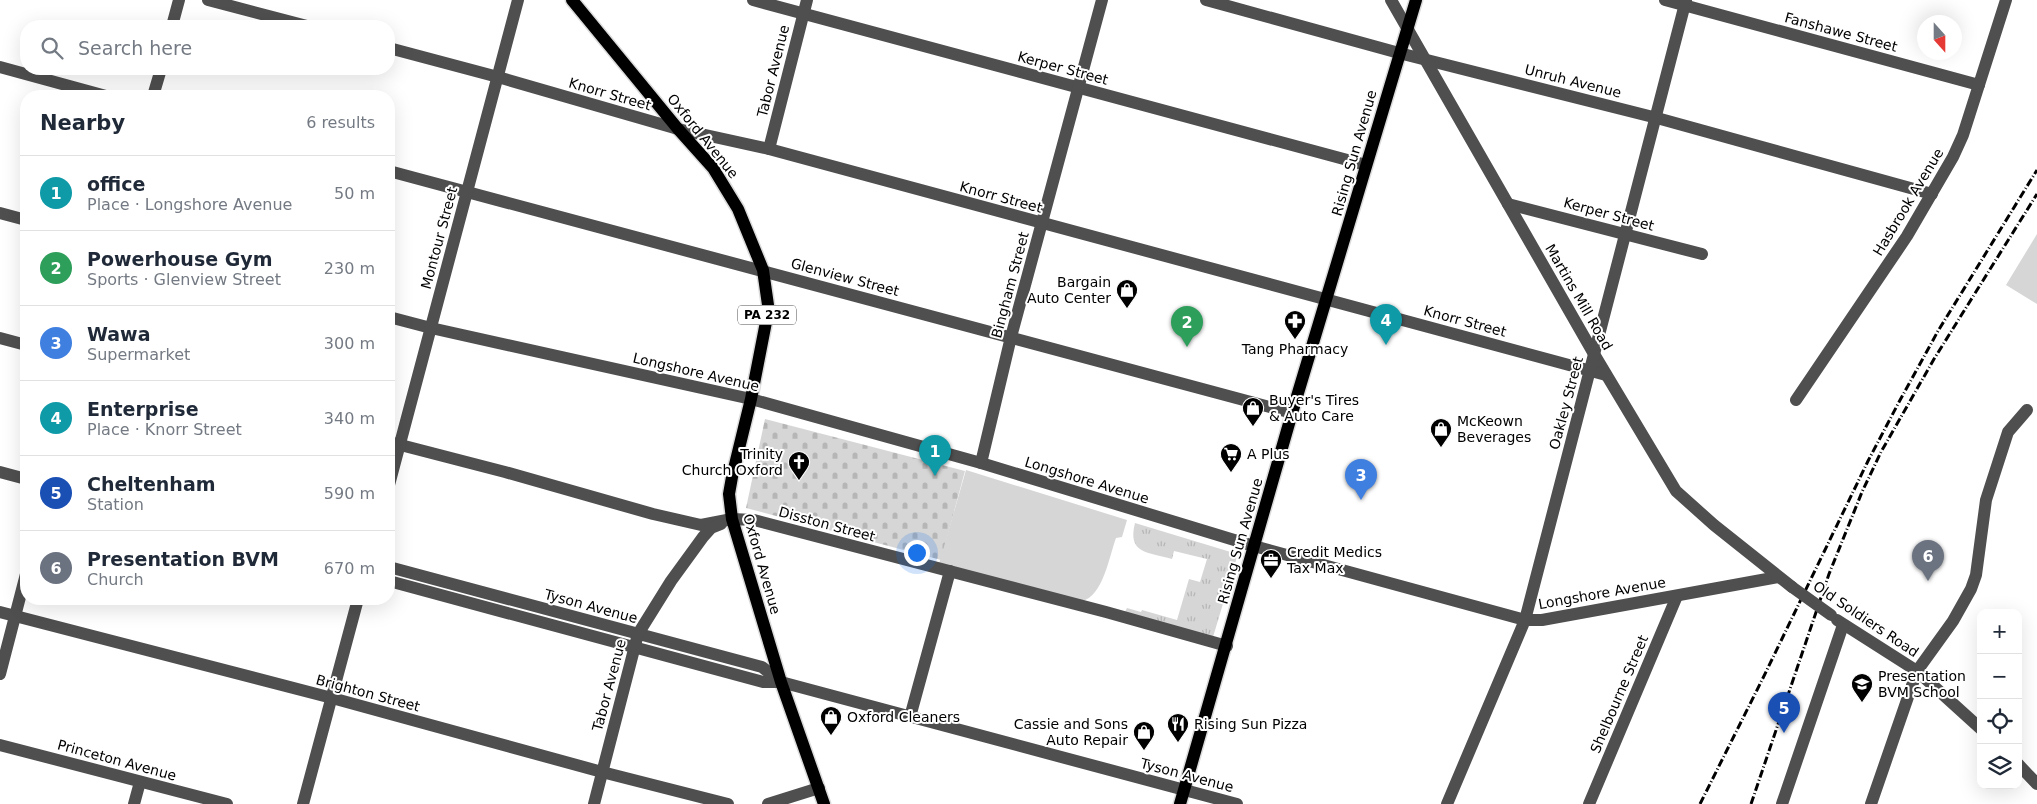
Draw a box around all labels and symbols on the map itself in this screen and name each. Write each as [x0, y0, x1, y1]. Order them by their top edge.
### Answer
street label: Fanshawe Street [1783, 9, 1900, 55]
north arrow [1917, 15, 1962, 60]
street label: Tabor Avenue [754, 23, 792, 120]
street label: Kerper Street [1016, 48, 1111, 88]
street label: Unruh Avenue [1523, 61, 1623, 101]
street label: Knorr Street [567, 75, 653, 114]
street label: Rising Sun Avenue [1328, 88, 1380, 218]
street label: Oxford Avenue [664, 91, 742, 181]
street label: Hasbrook Avenue [1870, 145, 1946, 259]
street label: Knorr Street [958, 178, 1045, 216]
street label: Montour Street [418, 185, 460, 291]
street label: Kerper Street [1562, 194, 1657, 234]
street label: Bingham Street [988, 230, 1032, 340]
street label: Martins Mill Road [1542, 241, 1616, 353]
street label: Glenview Street [789, 255, 901, 299]
place label: Bargain Auto Center [1027, 274, 1111, 306]
shop icon: Bargain Auto Center [1115, 278, 1139, 309]
street label: Knorr Street [1422, 302, 1509, 340]
pin: 4 [1370, 304, 1402, 345]
road number: PA 232 [738, 306, 796, 324]
pin: 2 [1171, 306, 1203, 347]
pharmacy icon: Tang Pharmacy [1283, 309, 1307, 340]
place label: Tang Pharmacy [1241, 341, 1348, 357]
street label: Longshore Avenue [631, 350, 761, 394]
street label: Oakley Street [1546, 354, 1586, 451]
place label: Buyer's Tires & Auto Care [1269, 392, 1359, 424]
shop icon: Buyer's Tires & Auto Care [1241, 396, 1265, 427]
place label: McKeown Beverages [1457, 413, 1531, 445]
shop icon: McKeown Beverages [1429, 417, 1453, 448]
pin: 1 [919, 435, 951, 476]
supermarket icon: A Plus [1219, 442, 1243, 473]
place label: Trinity Church Oxford [682, 446, 783, 478]
place label: A Plus [1247, 446, 1290, 462]
church icon: Trinity Church Oxford [787, 450, 811, 481]
street label: Longshore Avenue [1023, 453, 1151, 507]
pin: 3 [1345, 459, 1377, 500]
street label: Rising Sun Avenue [1214, 476, 1266, 606]
street label: Disston Street [777, 503, 877, 545]
street label: Oxford Avenue [740, 512, 784, 616]
your location [904, 540, 930, 566]
pin: 6 [1912, 540, 1944, 581]
place label: Credit Medics Tax Max [1286, 544, 1382, 576]
office icon: Credit Medics Tax Max [1259, 548, 1283, 579]
street label: Longshore Avenue [1537, 574, 1667, 612]
street label: Old Soldiers Road [1810, 578, 1922, 660]
street label: Tyson Avenue [542, 586, 639, 626]
street label: Shelbourne Street [1587, 632, 1651, 755]
street label: Tabor Avenue [589, 637, 629, 734]
place label: Presentation BVM School [1878, 668, 1966, 700]
street label: Brighton Street [314, 671, 422, 715]
school or university icon: Presentation BVM School [1850, 672, 1874, 703]
pin: 5 [1768, 692, 1800, 733]
shop icon: Oxford Cleaners [819, 705, 843, 736]
place label: Oxford Cleaners [847, 709, 960, 725]
restaurant icon: Rising Sun Pizza [1166, 712, 1190, 743]
place label: Cassie and Sons Auto Repair [1014, 716, 1128, 748]
place label: Rising Sun Pizza [1194, 716, 1307, 732]
shop icon: Cassie and Sons Auto Repair [1132, 720, 1156, 751]
street label: Princeton Avenue [56, 736, 178, 784]
street label: Tyson Avenue [1138, 755, 1235, 795]

